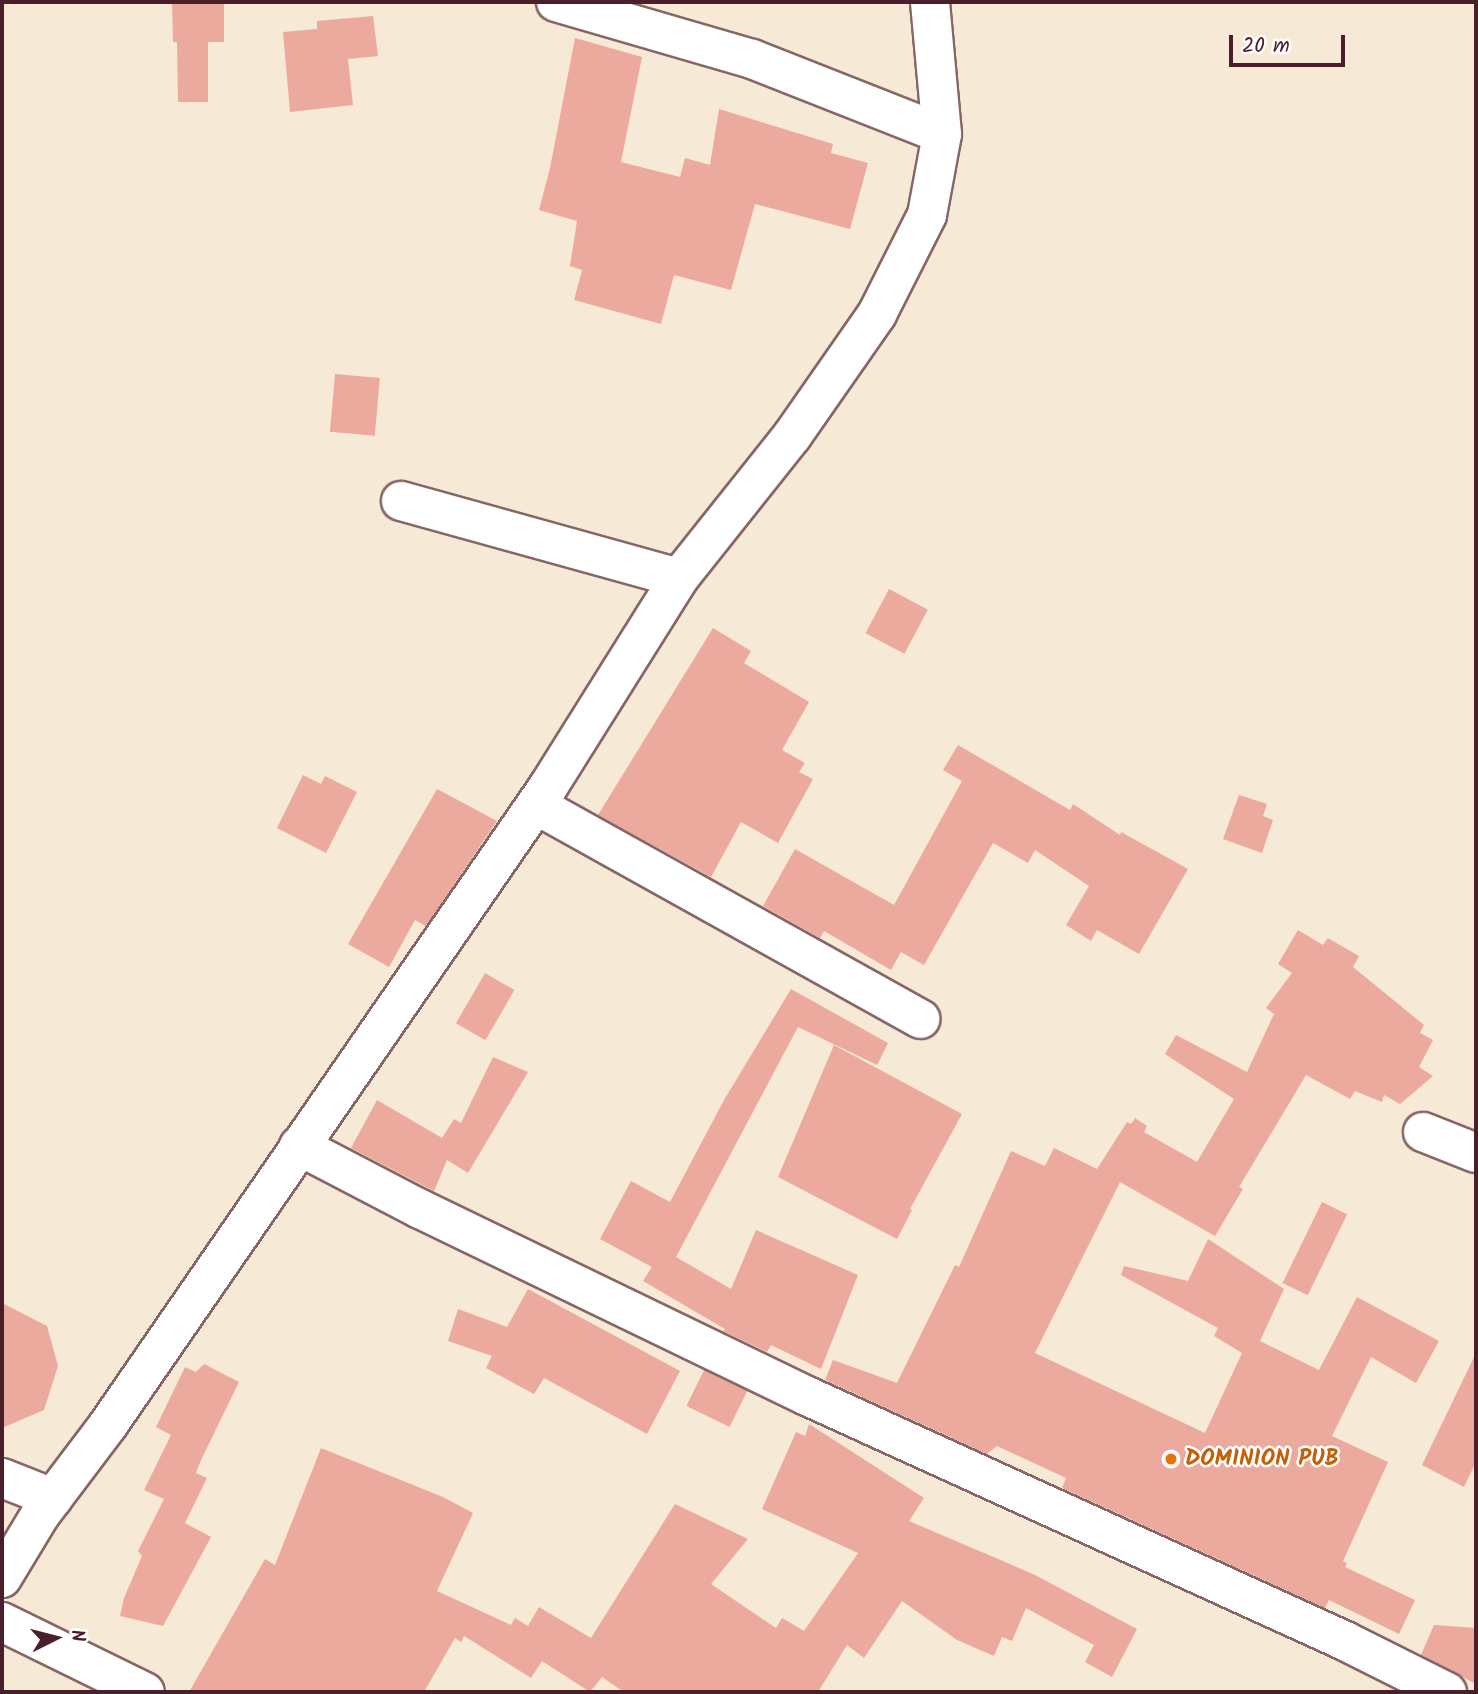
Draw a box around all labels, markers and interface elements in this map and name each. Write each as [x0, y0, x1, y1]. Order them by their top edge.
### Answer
scale bar [1233, 21, 1348, 65]
text: 20 m [1242, 30, 1290, 63]
place label: DOMINION PUB [1185, 1445, 1339, 1473]
marker: DOMINION PUB [1163, 1451, 1179, 1467]
north arrow [21, 1603, 91, 1673]
text: N [61, 1628, 92, 1643]

